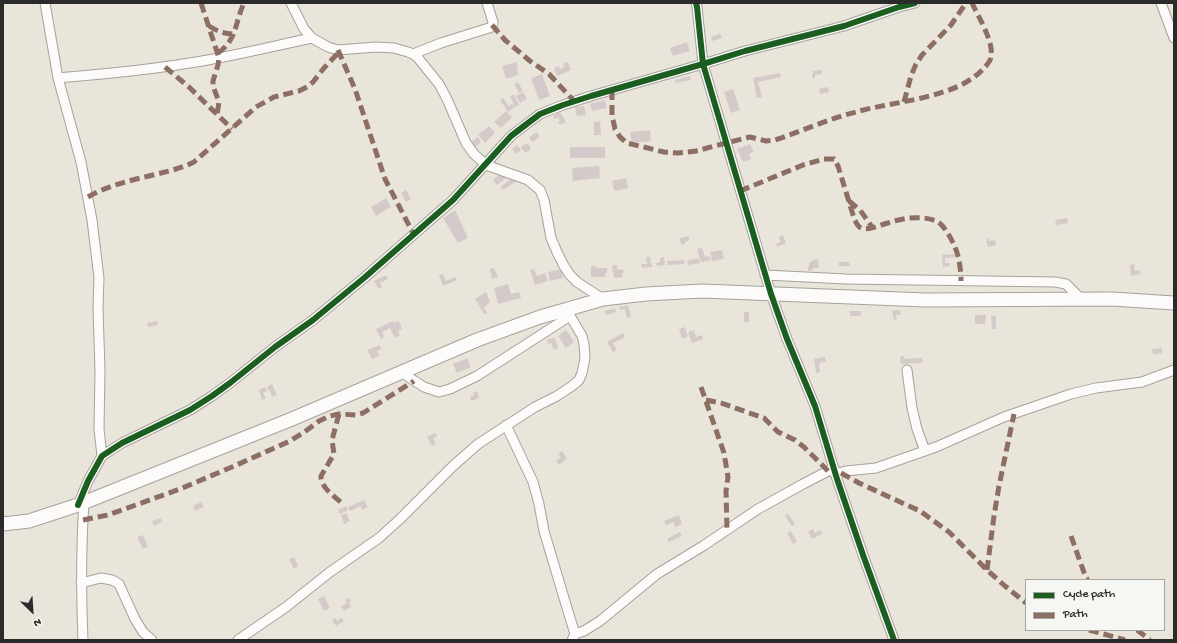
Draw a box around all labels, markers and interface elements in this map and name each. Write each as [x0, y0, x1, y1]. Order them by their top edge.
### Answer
legend [1025, 579, 1165, 631]
text: Cycle path [1063, 588, 1115, 602]
north arrow [12, 591, 52, 631]
text: Path [1063, 608, 1088, 622]
text: N [31, 615, 43, 629]

